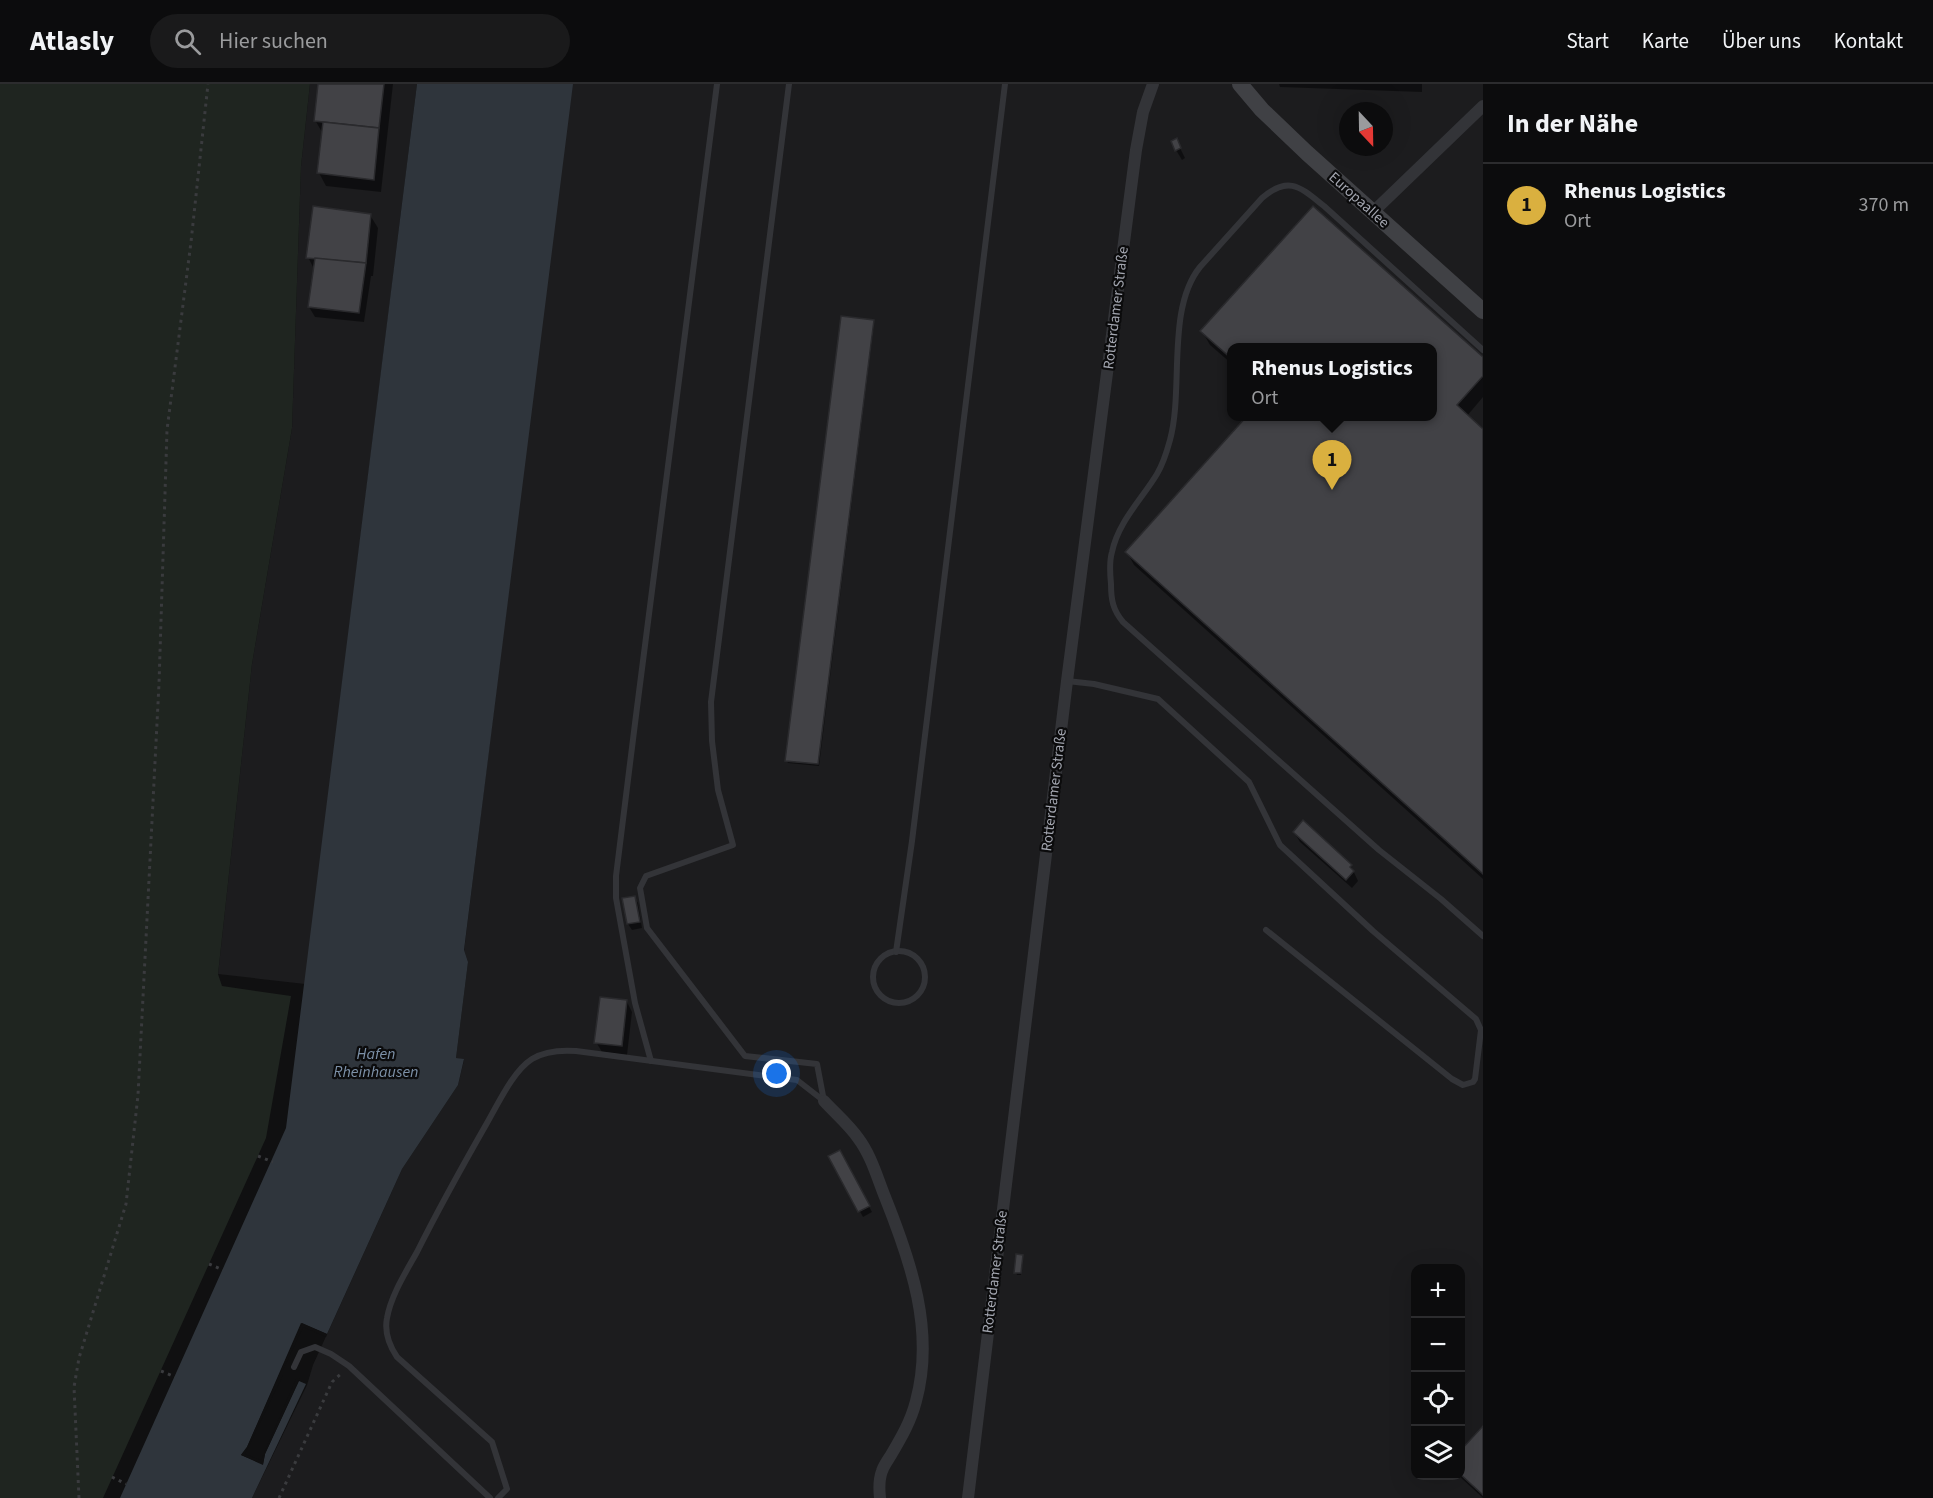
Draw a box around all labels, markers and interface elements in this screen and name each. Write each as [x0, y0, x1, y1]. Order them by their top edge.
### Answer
search box [150, 14, 570, 68]
text: Atlasly [30, 21, 114, 61]
icon: search [171, 25, 204, 58]
text: Hier suchen [219, 25, 328, 57]
text: Start [1566, 26, 1609, 56]
text: Karte [1642, 26, 1689, 56]
text: Über uns [1722, 26, 1801, 56]
text: Kontakt [1834, 26, 1903, 56]
north arrow [1339, 102, 1393, 156]
text: In der Nähe [1507, 105, 1638, 142]
street label: Europaallee [1324, 167, 1394, 233]
text: Rhenus Logistics [1564, 175, 1726, 207]
text: 1 [1521, 191, 1532, 219]
text: 370 m [1859, 191, 1909, 219]
text: Ort [1564, 207, 1591, 235]
street label: Rotterdamer Straße [1098, 245, 1134, 371]
popup [1227, 343, 1437, 421]
text: Rhenus Logistics [1251, 352, 1413, 384]
text: Ort [1251, 384, 1278, 412]
pin: 1 [1312, 440, 1352, 490]
street label: Rotterdamer Straße [1036, 727, 1072, 853]
water label: Hafen Rheinhausen [334, 1043, 418, 1083]
your location [762, 1059, 791, 1088]
street label: Rotterdamer Straße [977, 1209, 1013, 1335]
map controls [1411, 1264, 1465, 1480]
button: + [1411, 1264, 1465, 1318]
button: − [1411, 1318, 1465, 1372]
button: locate [1411, 1372, 1465, 1426]
button: layers [1411, 1426, 1465, 1480]

